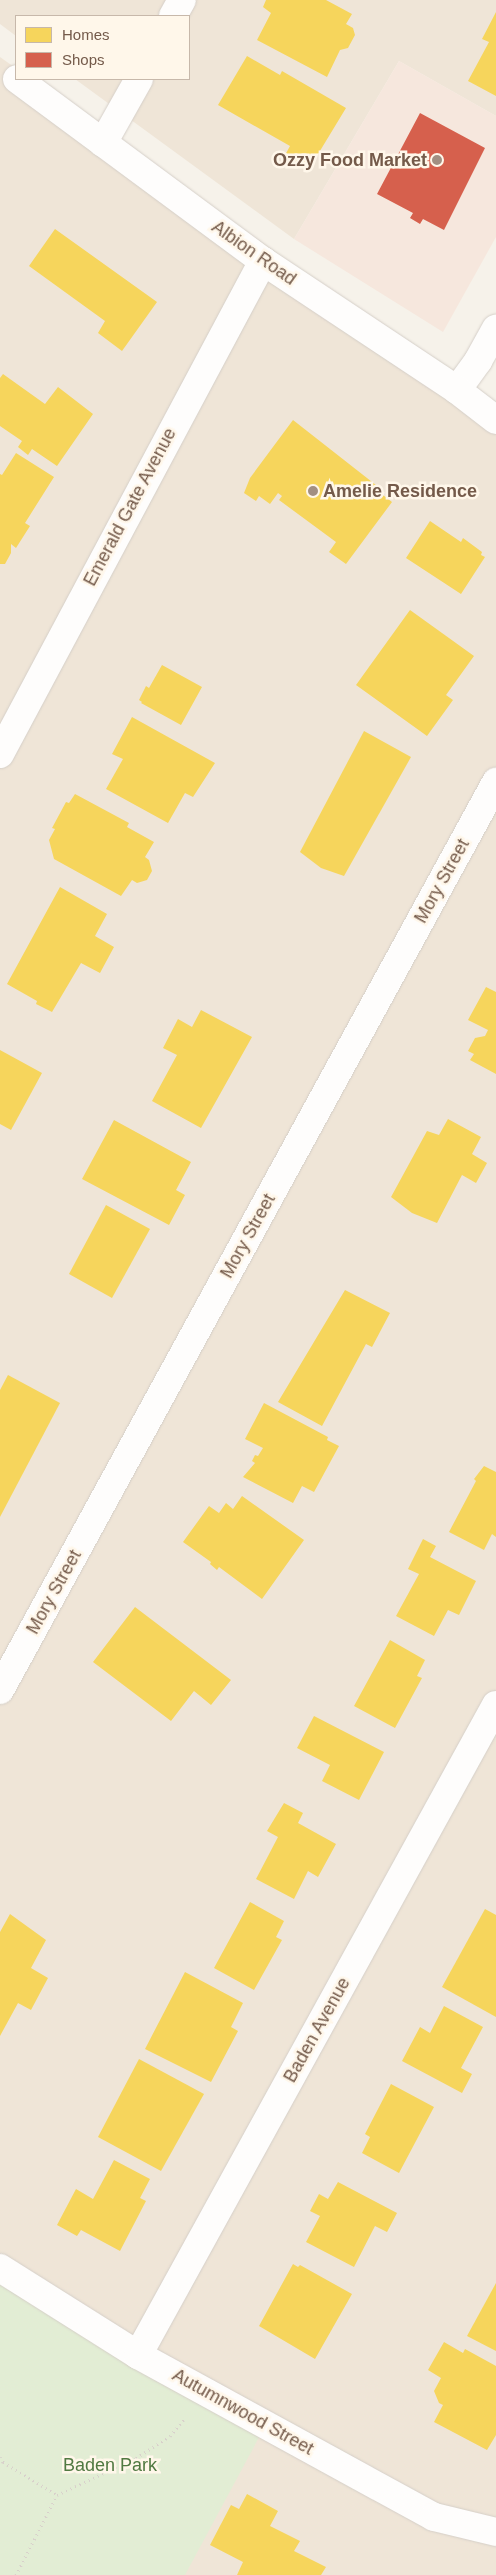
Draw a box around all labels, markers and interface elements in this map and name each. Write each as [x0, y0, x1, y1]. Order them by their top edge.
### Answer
legend [15, 15, 190, 80]
text: Homes [62, 26, 110, 43]
text: Shops [62, 51, 105, 68]
place label: Ozzy Food Market [273, 149, 427, 171]
marker: Ozzy Food Market [431, 154, 443, 166]
street label: Albion Road [208, 216, 300, 290]
street label: Emerald Gate Avenue [79, 424, 181, 590]
place label: Amelie Residence [323, 480, 477, 502]
marker: Amelie Residence [307, 485, 319, 497]
street label: Mory Street [410, 835, 474, 927]
street label: Mory Street [216, 1190, 280, 1282]
street label: Mory Street [22, 1546, 86, 1638]
street label: Baden Avenue [279, 1973, 355, 2087]
street label: Autumnwood Street [169, 2364, 317, 2460]
park label: Baden Park [63, 2454, 157, 2476]

